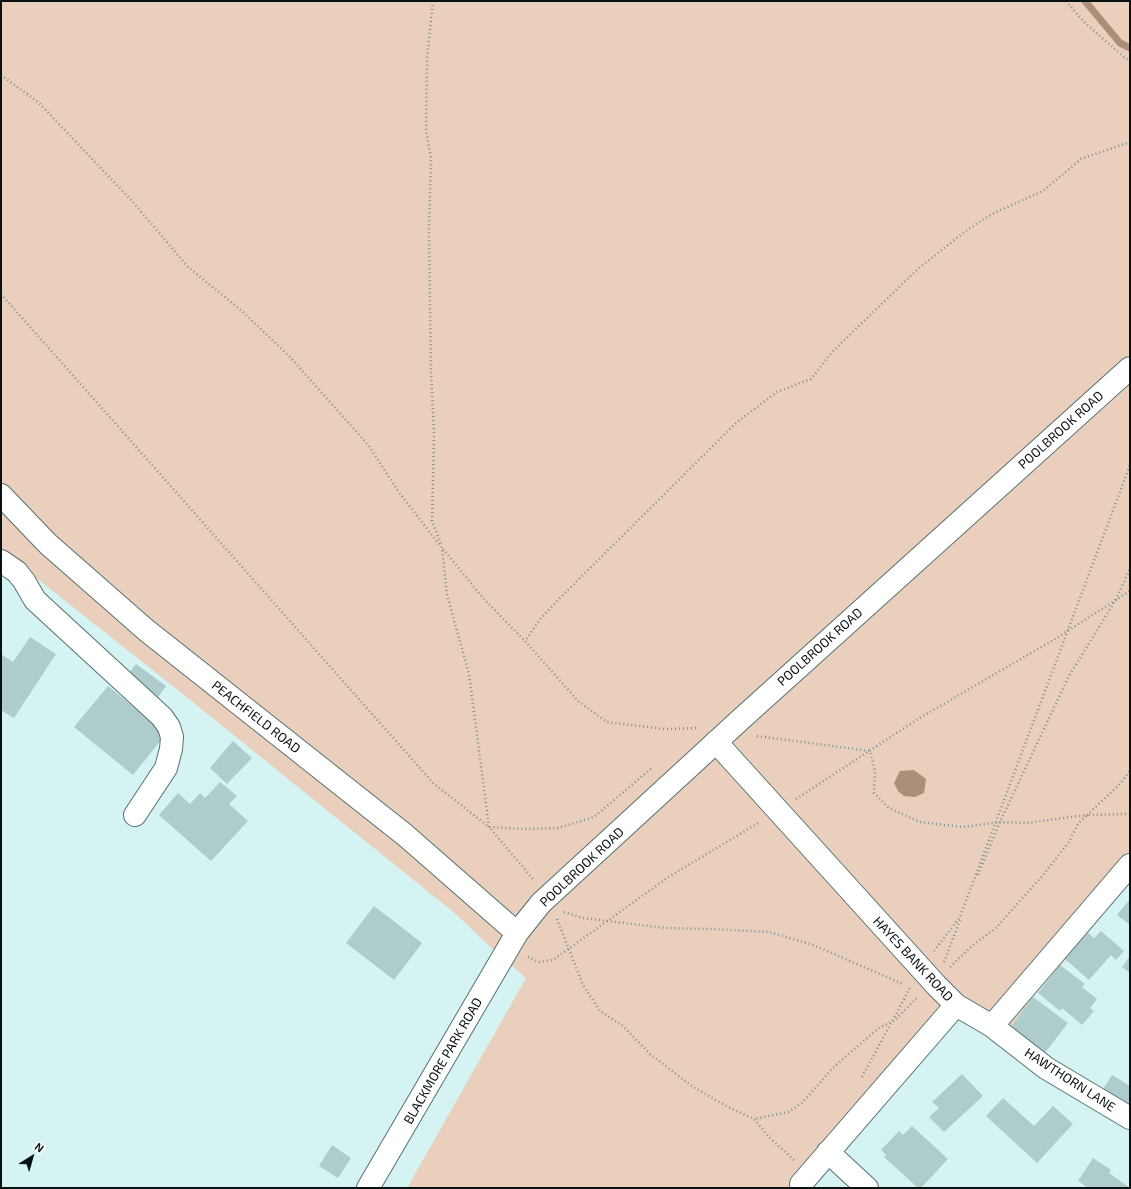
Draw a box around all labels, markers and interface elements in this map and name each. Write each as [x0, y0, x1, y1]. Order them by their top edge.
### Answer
street label: POOLBROOK ROAD [1015, 388, 1107, 472]
street label: POOLBROOK ROAD [774, 605, 866, 689]
street label: PEACHFIELD ROAD [209, 677, 303, 757]
street label: POOLBROOK ROAD [537, 824, 627, 910]
street label: HAYES BANK ROAD [870, 913, 956, 1005]
street label: BLACKMORE PARK ROAD [400, 995, 486, 1127]
street label: HAWTHORN LANE [1022, 1045, 1118, 1115]
north arrow [12, 1137, 52, 1177]
text: N [32, 1139, 47, 1155]

